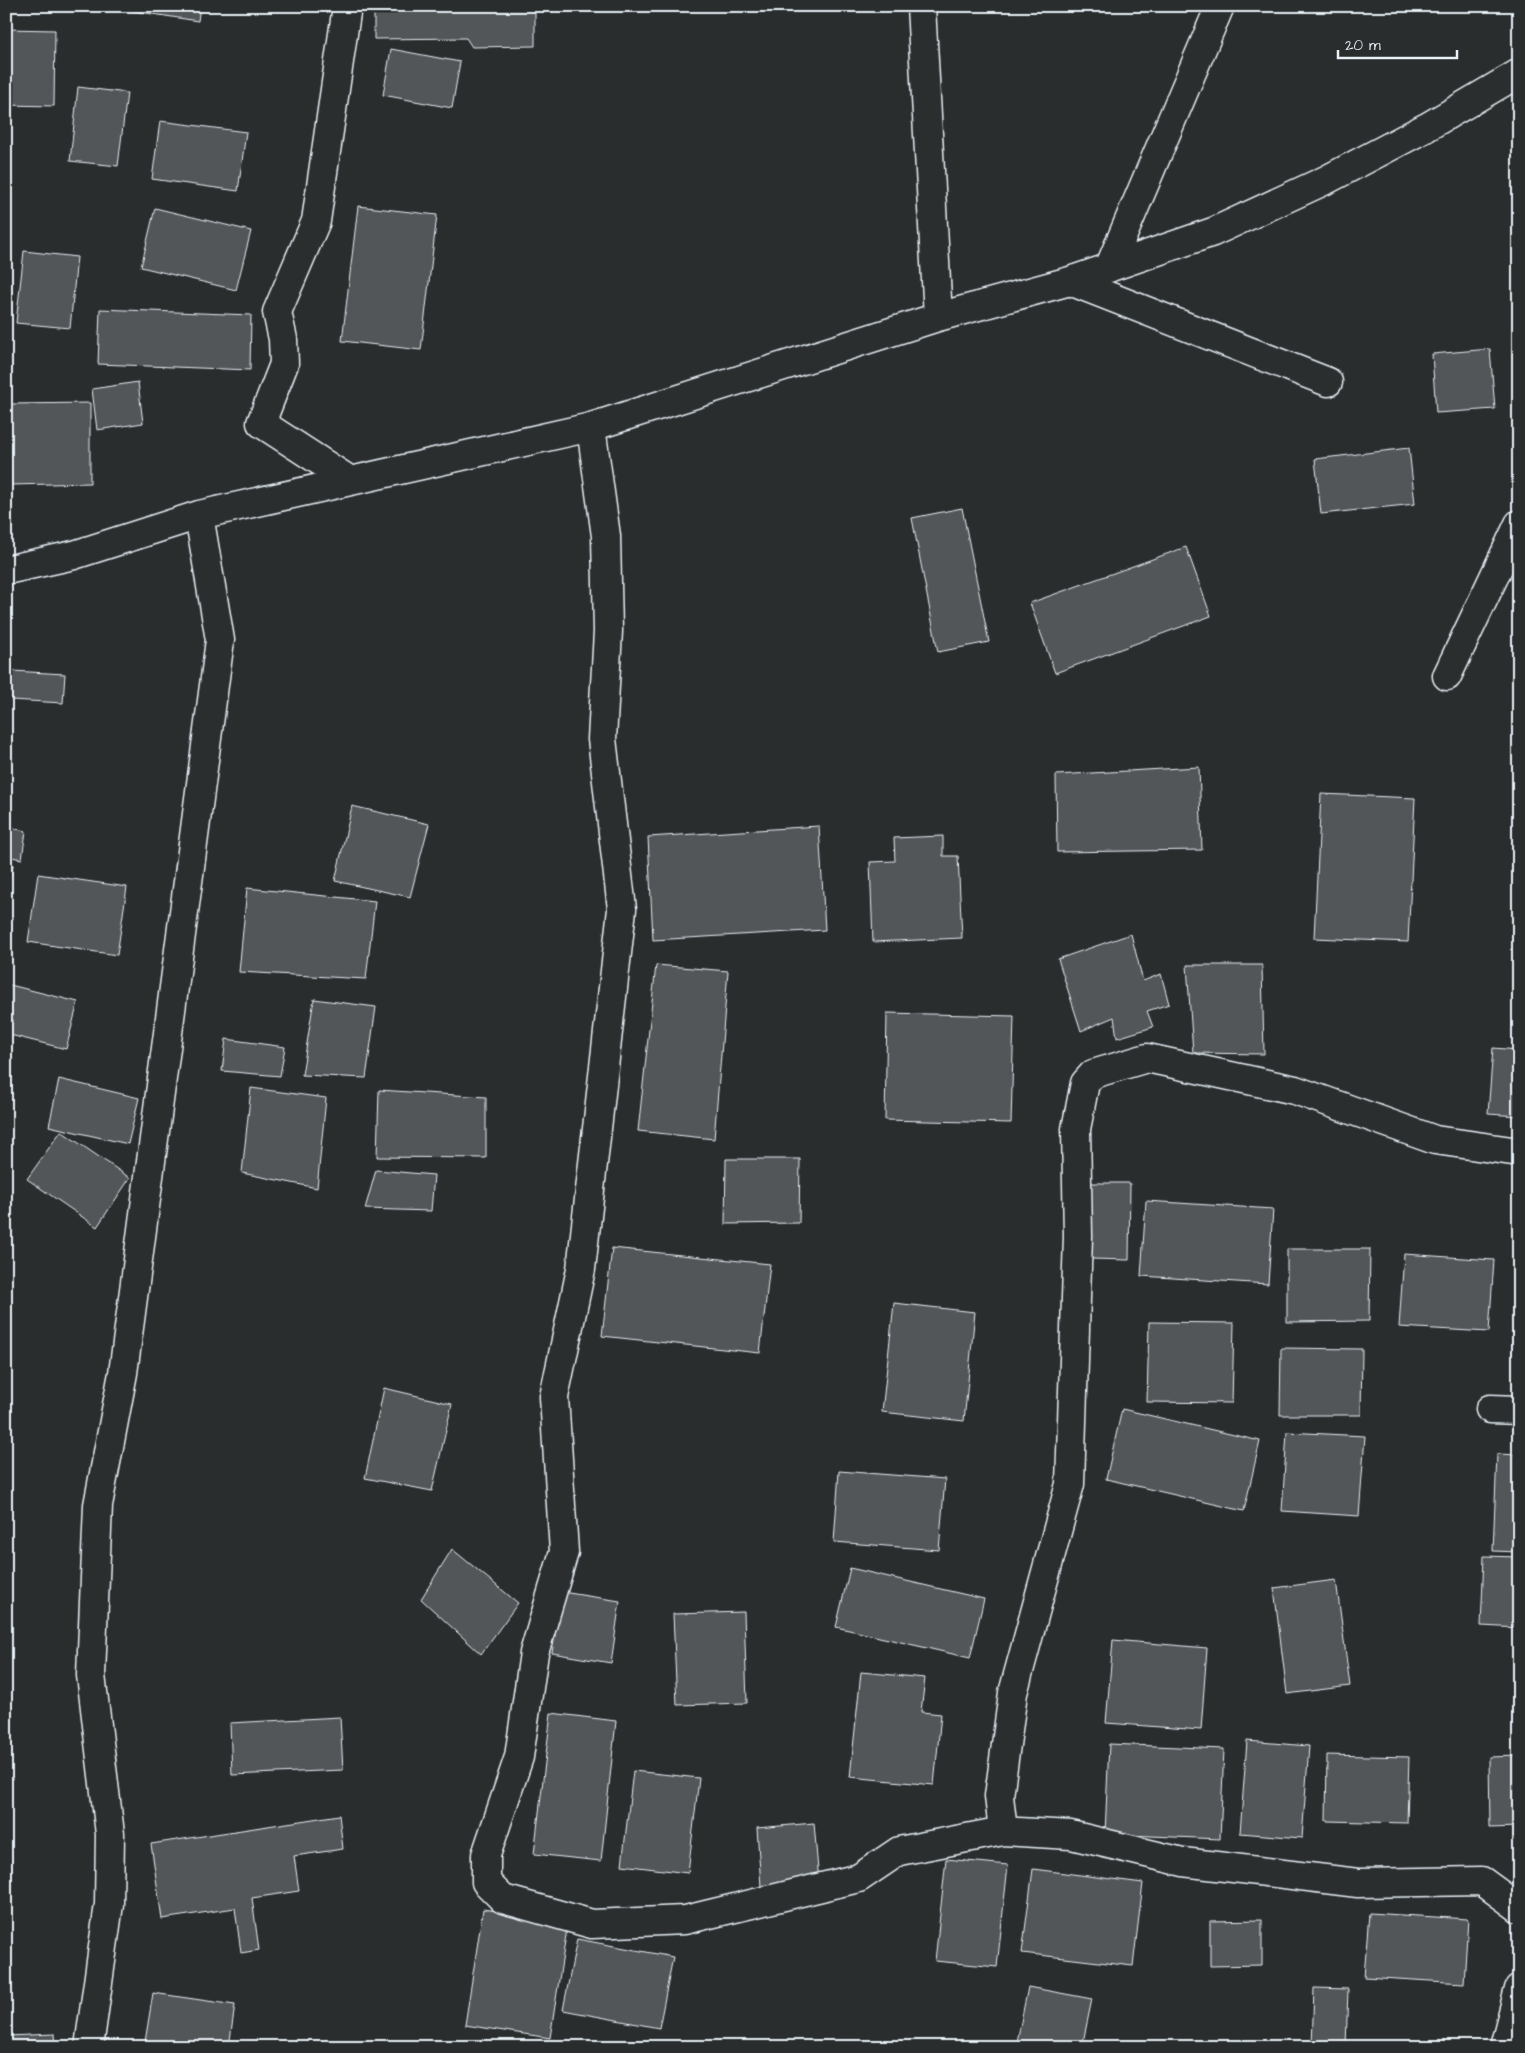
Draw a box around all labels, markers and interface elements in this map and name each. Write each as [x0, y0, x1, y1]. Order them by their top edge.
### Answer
scale bar [1338, 28, 1456, 60]
text: 20 m [1345, 35, 1381, 56]

